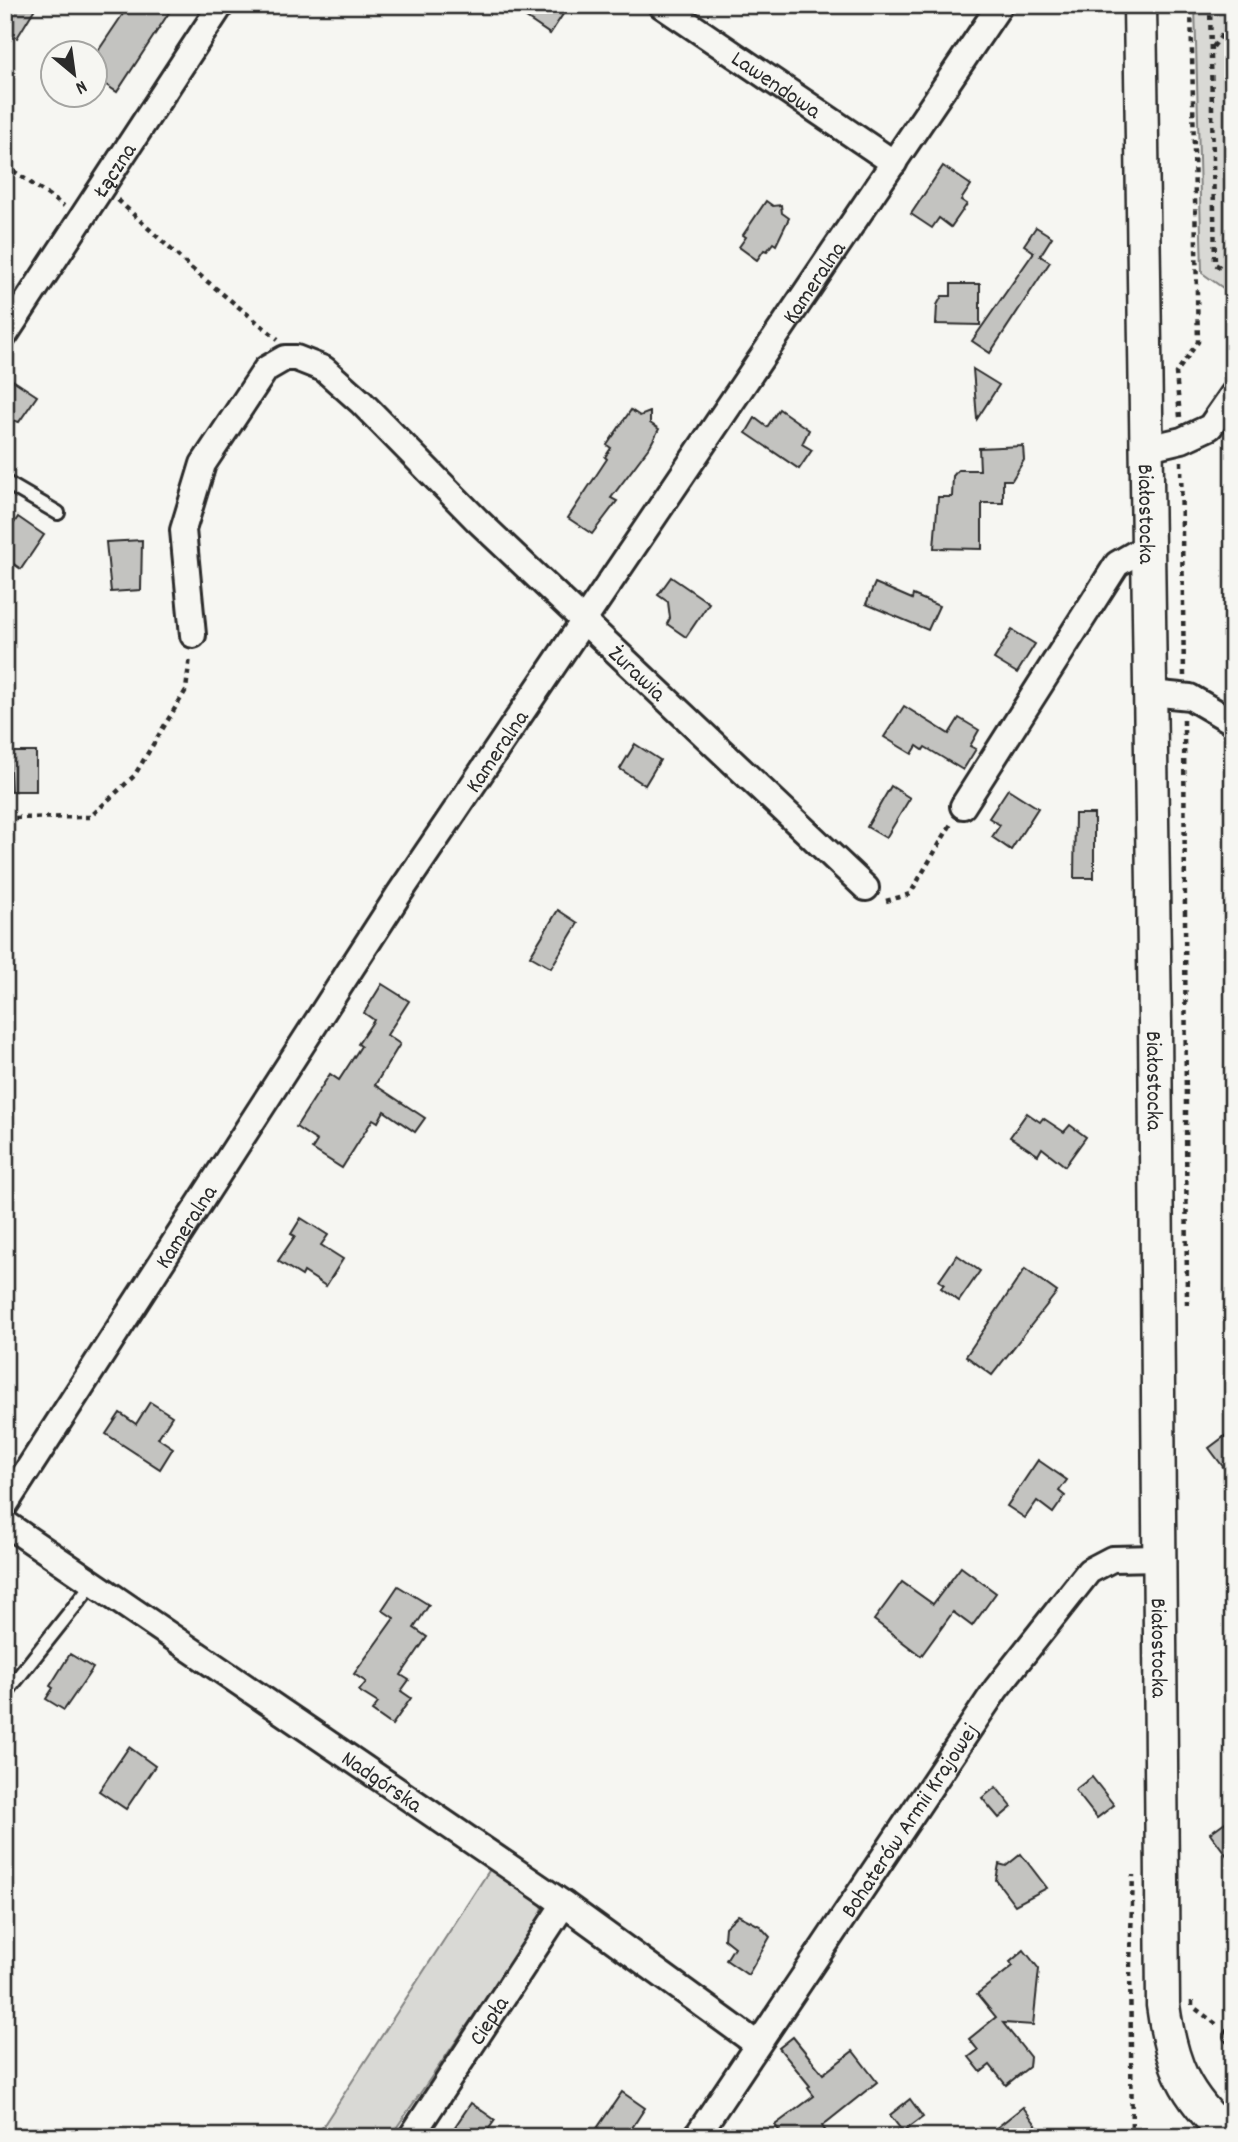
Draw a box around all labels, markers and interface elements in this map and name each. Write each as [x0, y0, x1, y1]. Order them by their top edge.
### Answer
north arrow [38, 38, 108, 108]
street label: Lawendowa [723, 44, 828, 130]
text: N [70, 72, 91, 100]
street label: Łączna [86, 136, 147, 206]
street label: Kameralna [776, 235, 856, 332]
street label: Białostocka [1127, 464, 1161, 565]
street label: Żurawia [599, 639, 673, 711]
street label: Kameralna [459, 704, 539, 801]
street label: Białostocka [1135, 1031, 1169, 1132]
street label: Kameralna [149, 1179, 228, 1276]
street label: Białostocka [1140, 1598, 1174, 1699]
street label: Bohaterów Armii Krajowej [834, 1718, 989, 1925]
street label: Nadgórska [333, 1744, 429, 1823]
street label: Ciepła [462, 1990, 520, 2053]

